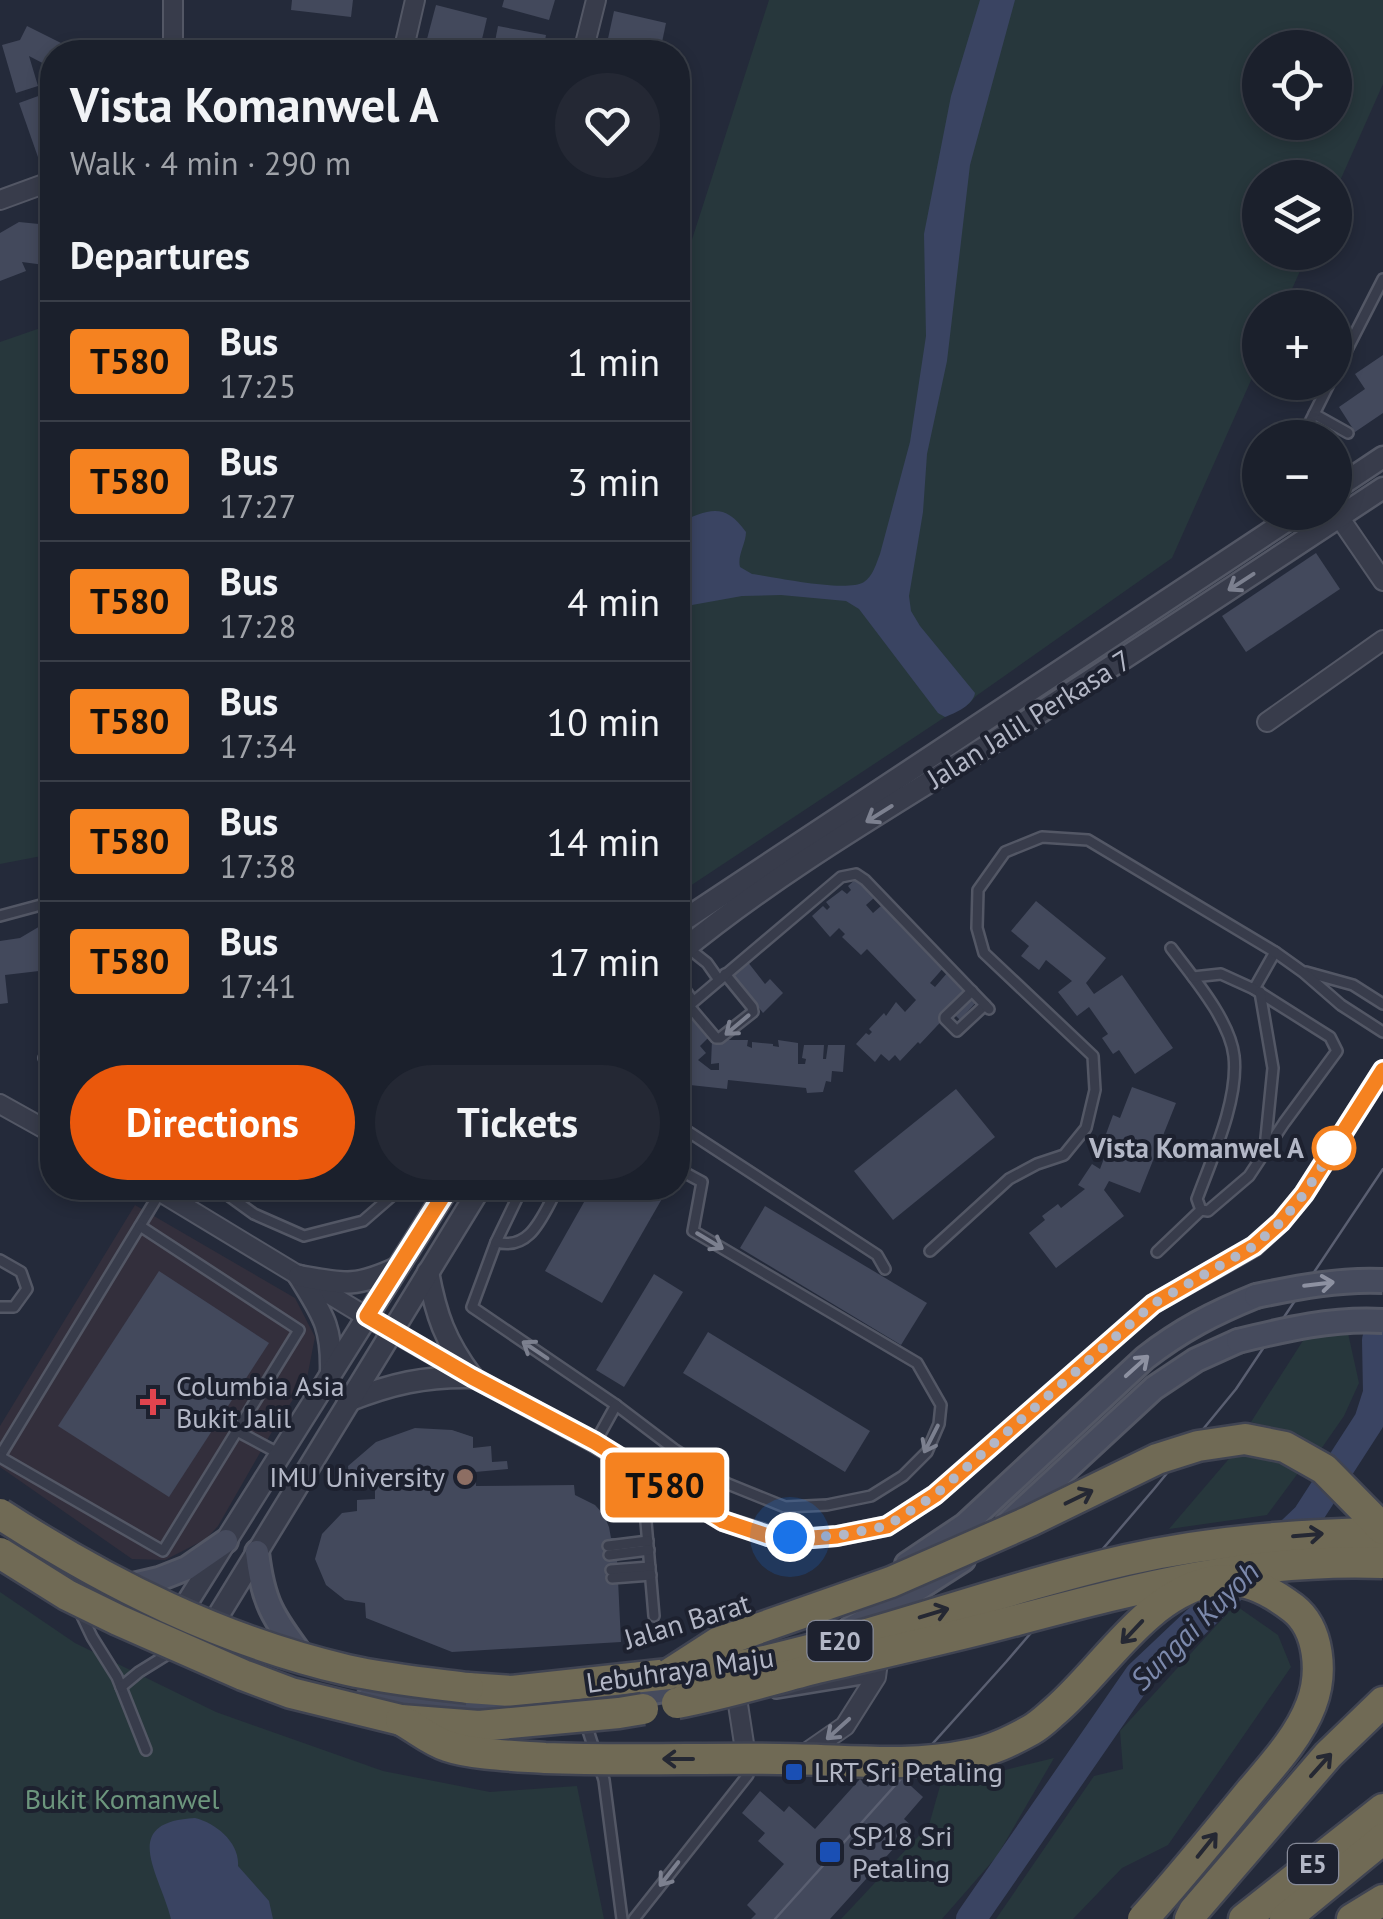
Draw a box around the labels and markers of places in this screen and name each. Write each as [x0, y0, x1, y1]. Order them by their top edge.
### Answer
marker: Vista Komanwel A [1313, 1127, 1355, 1169]
place label: Vista Komanwel A [1088, 1129, 1304, 1166]
place label: Columbia Asia Bukit Jalil [176, 1367, 345, 1436]
marker: Columbia Asia Bukit Jalil [140, 1389, 166, 1415]
place label: IMU University [269, 1458, 445, 1495]
marker: IMU University [454, 1466, 476, 1488]
place label: LRT Sri Petaling [814, 1753, 1003, 1790]
marker: LRT Sri Petaling [783, 1761, 805, 1783]
place label: SP18 Sri Petaling [852, 1817, 952, 1886]
marker: SP18 Sri Petaling [817, 1839, 843, 1865]

